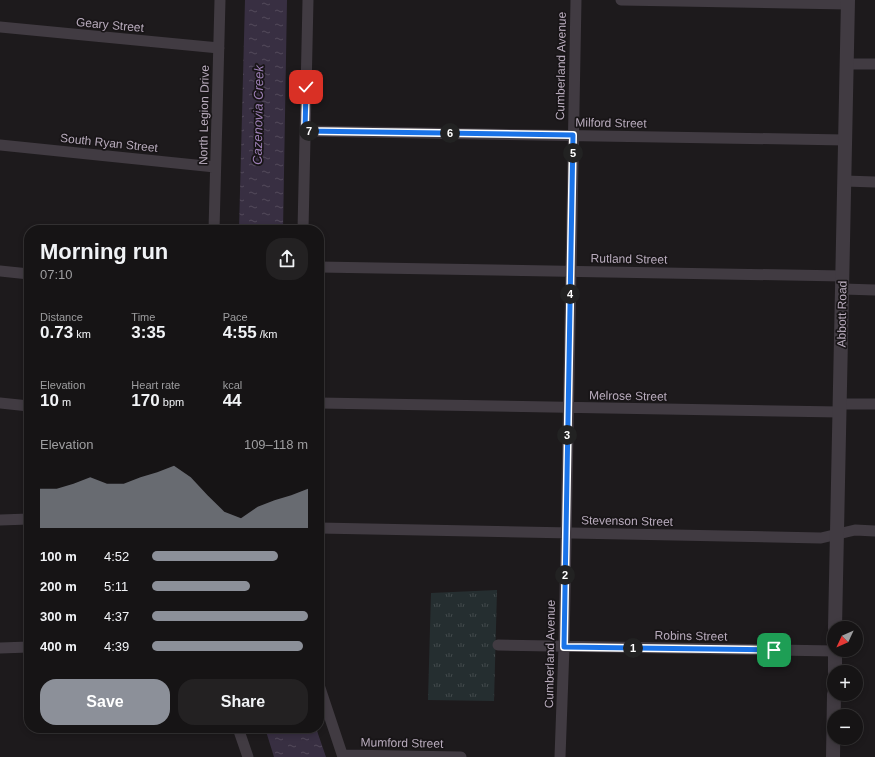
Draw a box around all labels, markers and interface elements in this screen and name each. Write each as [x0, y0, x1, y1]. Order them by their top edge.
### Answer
street label: Cumberland Avenue [553, 11, 569, 120]
street label: Geary Street [76, 15, 145, 35]
water label: Cazenovia Creek [250, 64, 266, 165]
street label: North Legion Drive [196, 65, 212, 165]
pin [289, 70, 323, 104]
icon: check [295, 76, 317, 98]
street label: Milford Street [575, 115, 647, 131]
pin: 7 [299, 121, 319, 141]
pin: 6 [440, 123, 460, 143]
text: 7 [306, 125, 312, 137]
text: 6 [447, 127, 453, 139]
street label: South Ryan Street [60, 131, 159, 155]
pin: 5 [563, 143, 583, 163]
text: 5 [570, 147, 576, 159]
button: share [266, 238, 308, 280]
text: Morning run [40, 239, 168, 264]
street label: Rutland Street [591, 251, 668, 267]
text: 07:10 [40, 267, 73, 282]
street label: Abbott Road [834, 281, 850, 347]
pin: 4 [560, 284, 580, 304]
text: 4 [567, 288, 573, 300]
text: Distance [40, 311, 83, 323]
text: Time [131, 311, 155, 323]
text: Pace [223, 311, 248, 323]
text: 0.73 [40, 323, 73, 342]
text: 3:35 [131, 323, 165, 342]
text: 4:55 [223, 323, 257, 342]
text: km [73, 328, 91, 340]
text: /km [257, 328, 277, 340]
text: Elevation [40, 379, 85, 391]
text: Heart rate [131, 379, 180, 391]
text: kcal [223, 379, 242, 391]
street label: Melrose Street [589, 388, 668, 404]
text: 10 [40, 391, 59, 410]
text: 170 [131, 391, 160, 410]
text: 44 [223, 391, 242, 410]
text: m [59, 396, 71, 408]
text: bpm [160, 396, 184, 408]
pin: 3 [557, 425, 577, 445]
text: 3 [564, 429, 570, 441]
text: Elevation [40, 437, 93, 452]
text: 109–118 m [244, 437, 308, 452]
street label: Stevenson Street [581, 513, 674, 529]
text: 100 m [40, 549, 77, 564]
text: 4:52 [104, 549, 129, 564]
pin: 2 [555, 565, 575, 585]
text: 2 [562, 569, 568, 581]
text: 200 m [40, 579, 77, 594]
text: 5:11 [104, 579, 128, 594]
street label: Cumberland Avenue [542, 599, 558, 708]
text: 300 m [40, 609, 77, 624]
text: 4:37 [104, 609, 129, 624]
north arrow [827, 621, 863, 657]
map controls [827, 621, 863, 745]
street label: Robins Street [655, 628, 728, 644]
pin [757, 633, 791, 667]
pin: 1 [623, 638, 643, 658]
text: 400 m [40, 639, 77, 654]
text: 4:39 [104, 639, 129, 654]
icon: arrive [763, 639, 785, 661]
text: 1 [630, 642, 636, 654]
button: + [827, 665, 863, 701]
button: Save [40, 679, 170, 725]
button: Share [178, 679, 308, 725]
button: − [827, 709, 863, 745]
street label: Mumford Street [361, 735, 444, 751]

